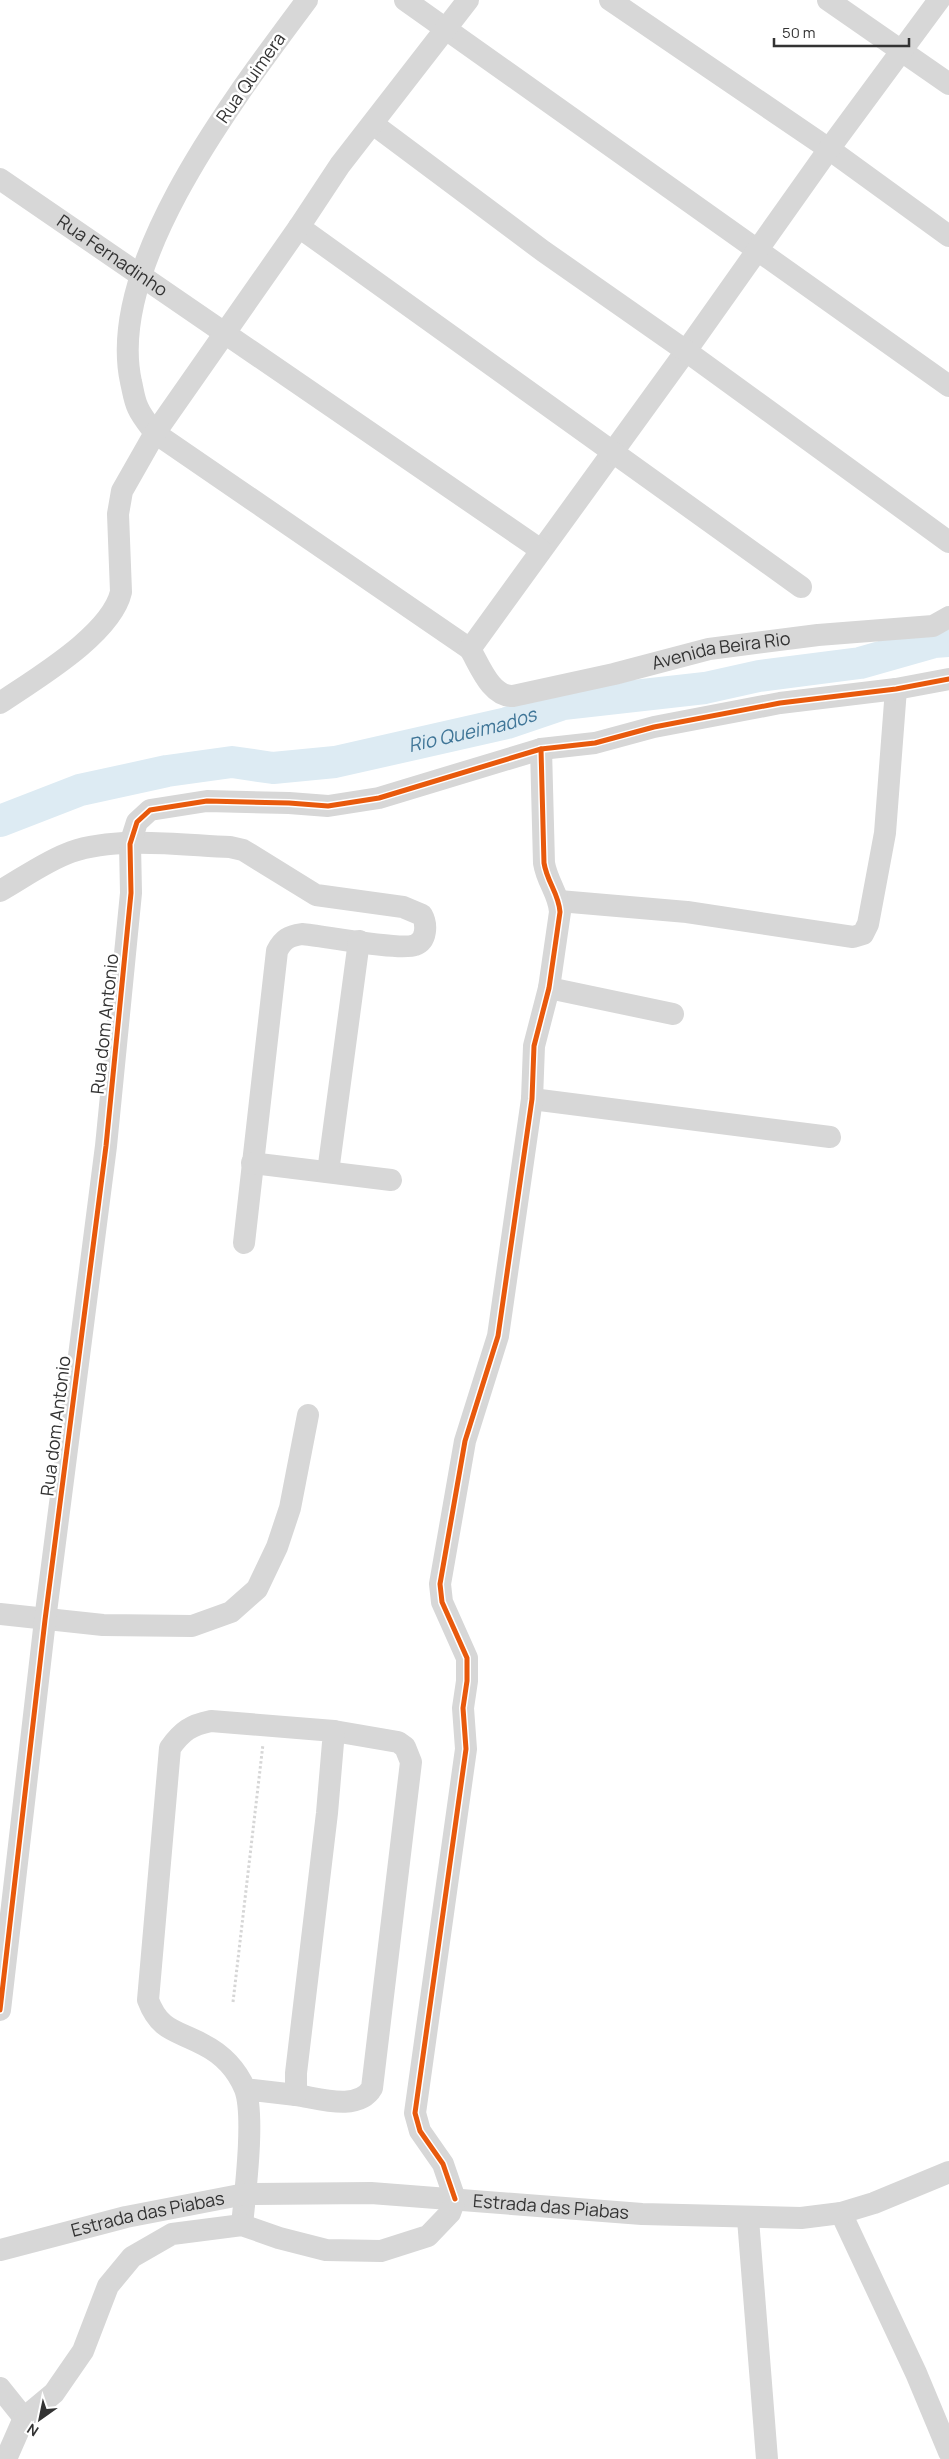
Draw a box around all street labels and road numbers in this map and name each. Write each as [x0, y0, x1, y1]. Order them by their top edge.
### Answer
street label: Rua Quimera [210, 27, 290, 127]
street label: Rua Fernadinho [53, 209, 173, 302]
street label: Avenida Beira Rio [649, 626, 792, 675]
street label: Rua dom Antonio [85, 953, 123, 1095]
street label: Rua dom Antonio [35, 1354, 76, 1497]
street label: Estrada das Piabas [68, 2185, 226, 2242]
street label: Estrada das Piabas [472, 2188, 630, 2224]

